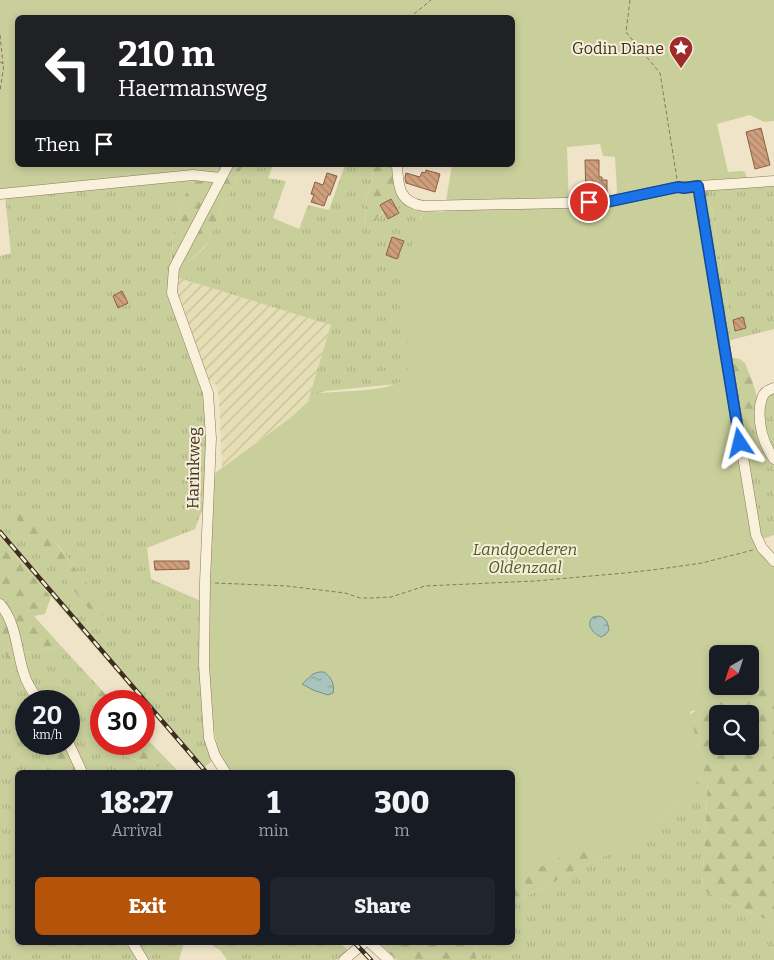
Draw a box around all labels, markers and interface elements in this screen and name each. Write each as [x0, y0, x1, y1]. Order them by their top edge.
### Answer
text: 210 m [118, 33, 215, 75]
icon: left [35, 35, 100, 100]
place icon: Godin Diane [668, 35, 694, 69]
place label: Godin Diane [572, 39, 664, 58]
text: Haermansweg [118, 75, 267, 102]
icon: arrive [90, 130, 118, 158]
text: Then [35, 133, 80, 156]
pin [568, 181, 610, 223]
icon: arrive [575, 188, 603, 216]
position arrow [713, 416, 765, 468]
street label: Harinkweg [183, 427, 204, 509]
park label: Landgoederen Oldenzaal [473, 540, 577, 577]
north arrow [709, 645, 759, 695]
map controls [709, 645, 759, 755]
speed limit sign: 30 [90, 690, 155, 755]
text: 20 [33, 701, 62, 731]
button: search [709, 705, 759, 755]
text: km/h [33, 728, 62, 742]
text: 18:27 [101, 785, 173, 821]
text: 1 [267, 785, 280, 821]
text: 300 [374, 785, 429, 821]
text: Arrival [111, 821, 162, 840]
text: min [259, 821, 289, 840]
text: m [394, 821, 409, 840]
button: Exit [35, 877, 260, 935]
button: Share [270, 877, 495, 935]

